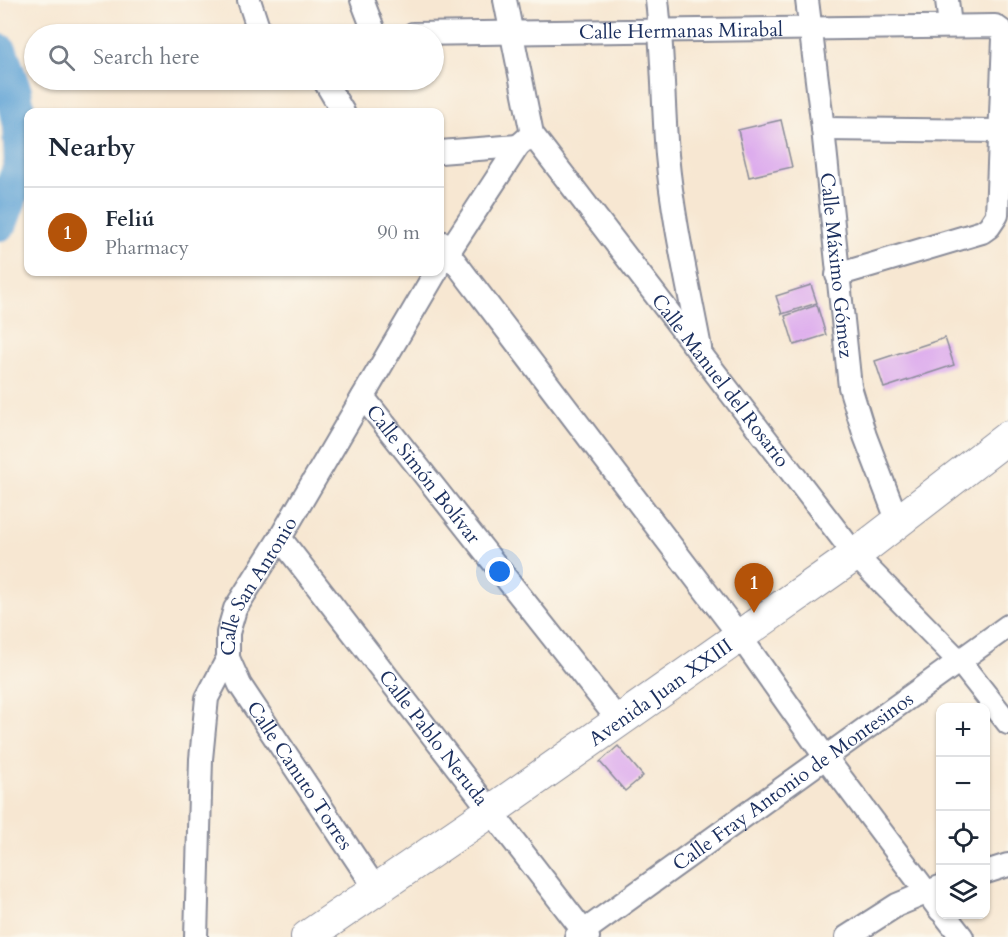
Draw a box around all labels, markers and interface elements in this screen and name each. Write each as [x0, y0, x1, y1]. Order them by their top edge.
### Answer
street label: Calle Hermanas Mirabal [579, 16, 783, 46]
search box [24, 24, 444, 90]
icon: search [45, 41, 78, 74]
text: Search here [93, 42, 200, 72]
text: Nearby [48, 130, 136, 165]
street label: Calle Máximo Gómez [814, 171, 860, 359]
text: Feliú [105, 204, 155, 234]
text: 1 [62, 219, 73, 246]
text: 90 m [377, 219, 420, 246]
text: Pharmacy [105, 234, 189, 261]
street label: Calle Manuel del Rosario [645, 288, 796, 473]
street label: Calle Simón Bolívar [360, 399, 487, 550]
street label: Calle San Antonio [215, 512, 304, 656]
your location [485, 557, 514, 586]
pin: 1 [734, 564, 774, 613]
street label: Avenida Juan XXIII [583, 632, 738, 752]
street label: Calle Pablo Neruda [373, 664, 495, 812]
street label: Calle Fray Antonio de Montesinos [667, 686, 919, 877]
street label: Calle Canuto Torres [240, 696, 359, 855]
map controls [936, 703, 990, 919]
button: + [936, 703, 990, 757]
button: − [936, 757, 990, 811]
button: locate [936, 811, 990, 865]
button: layers [936, 865, 990, 919]

